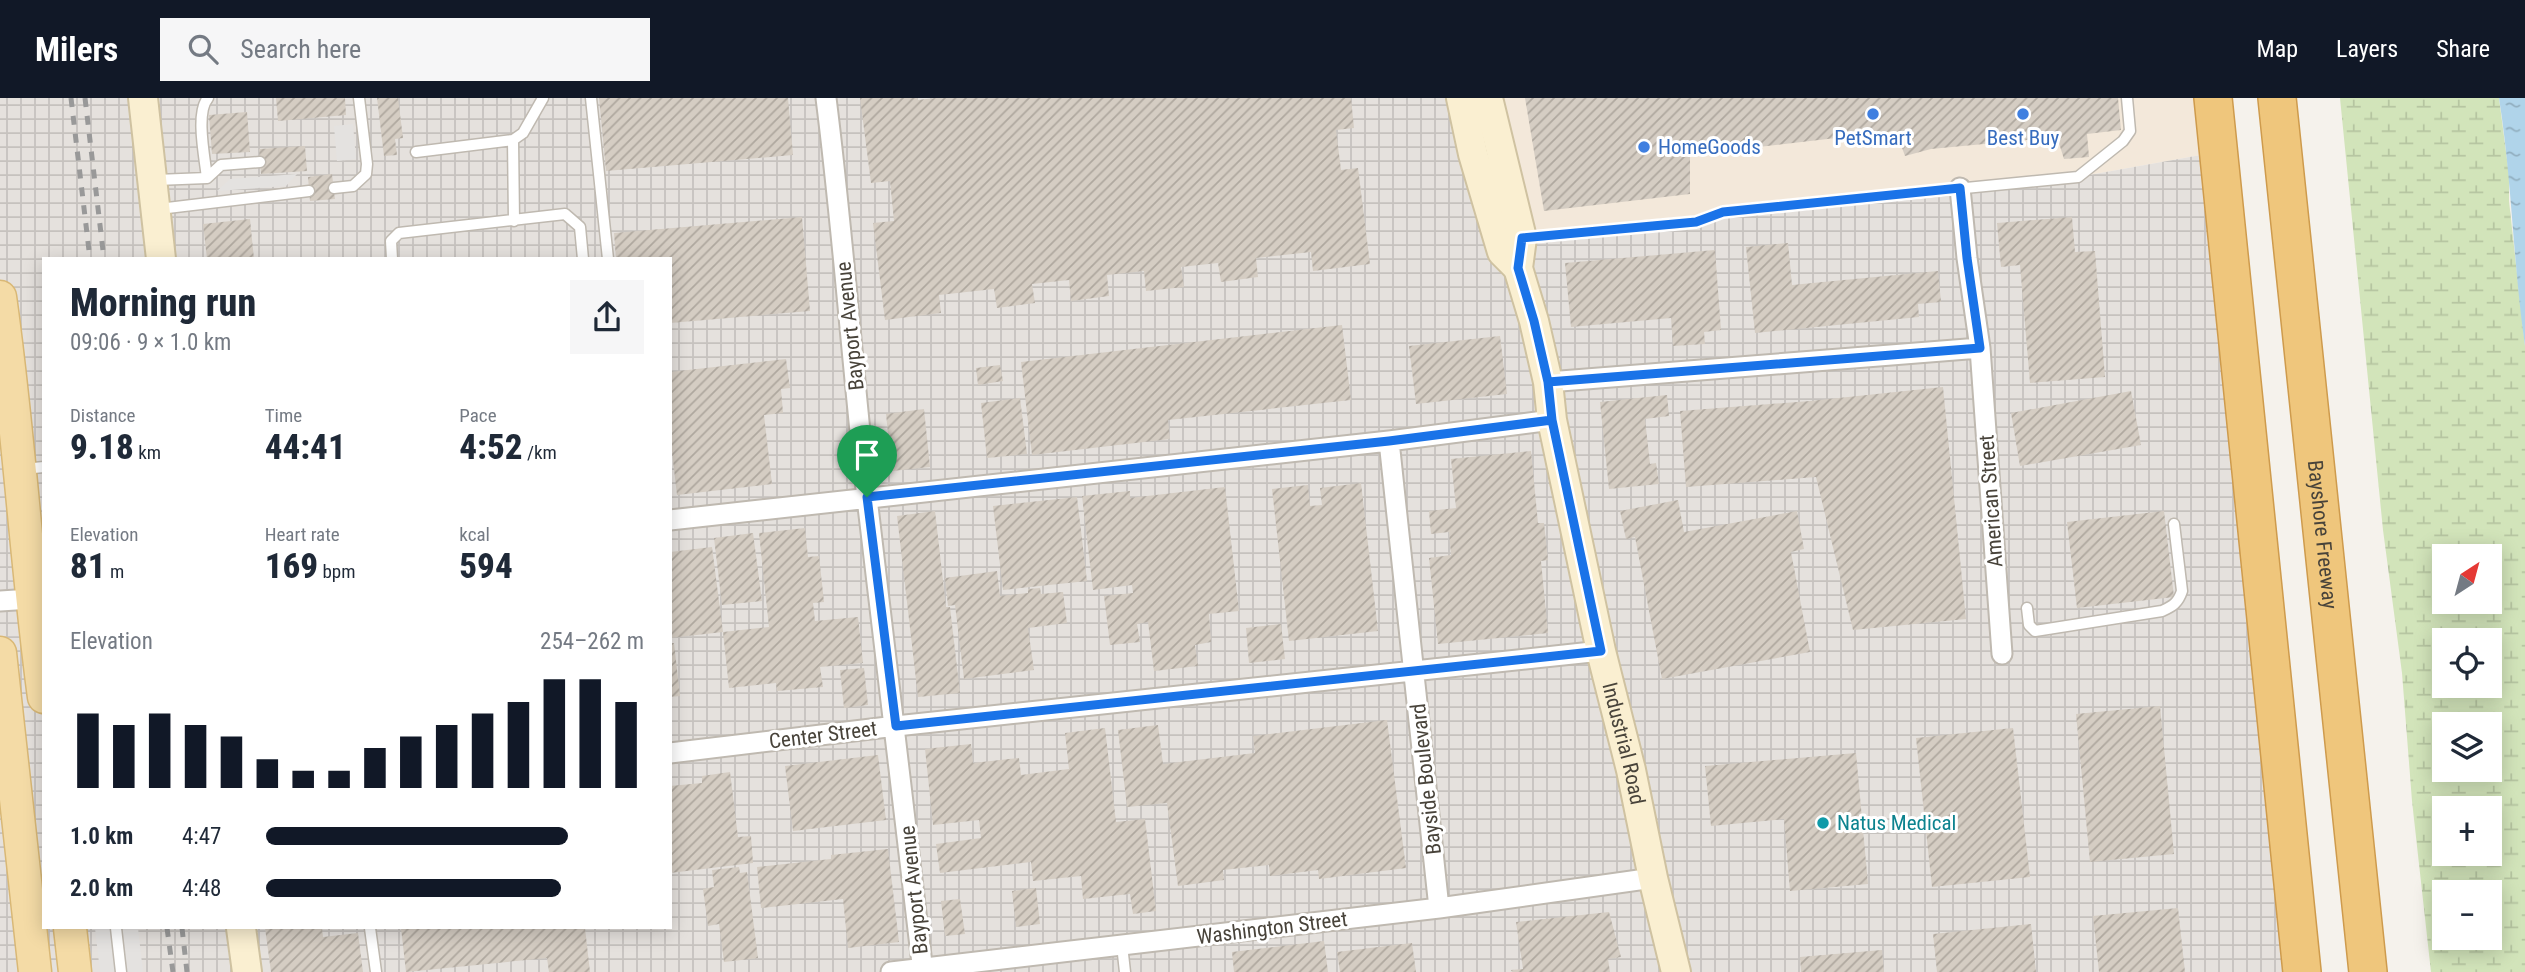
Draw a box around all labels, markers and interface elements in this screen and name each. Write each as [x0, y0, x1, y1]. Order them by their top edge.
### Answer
search box [160, 18, 650, 81]
text: Milers [35, 30, 118, 69]
icon: search [184, 30, 222, 68]
text: Search here [240, 34, 361, 64]
text: Map [2257, 35, 2298, 63]
text: Layers [2336, 35, 2398, 63]
text: Share [2436, 35, 2490, 63]
marker: PetSmart [1865, 106, 1881, 122]
marker: Best Buy [2015, 106, 2031, 122]
place label: PetSmart [1834, 126, 1912, 150]
place label: Best Buy [1987, 126, 2059, 150]
place label: HomeGoods [1658, 135, 1761, 159]
marker: HomeGoods [1636, 139, 1652, 155]
street label: Bayport Avenue [831, 260, 869, 392]
button: share [570, 280, 644, 354]
text: Morning run [70, 281, 256, 325]
text: 09:06 · 9 × 1.0 km [70, 329, 231, 356]
text: Distance [70, 404, 135, 427]
text: Time [265, 404, 302, 427]
text: Pace [459, 404, 497, 427]
pin [837, 425, 897, 497]
text: 9.18 [70, 427, 134, 468]
text: 44:41 [265, 427, 346, 468]
text: 4:52 [459, 427, 523, 468]
street label: American Street [1974, 434, 2008, 568]
icon: arrive [848, 436, 886, 474]
text: km [134, 441, 161, 464]
text: /km [523, 441, 557, 464]
street label: Bayshore Freeway [2303, 459, 2342, 610]
text: Elevation [70, 523, 138, 546]
text: Heart rate [265, 523, 340, 546]
text: kcal [459, 523, 490, 546]
north arrow [2432, 544, 2502, 614]
map controls [2432, 544, 2502, 950]
text: 81 [70, 546, 106, 587]
text: 169 [265, 546, 318, 587]
text: 594 [459, 546, 513, 587]
text: m [106, 560, 124, 583]
text: bpm [318, 560, 355, 583]
text: Elevation [70, 628, 153, 655]
text: 254–262 m [540, 628, 644, 655]
button: locate [2432, 628, 2502, 698]
street label: Industrial Road [1597, 680, 1650, 807]
street label: Bayside Boulevard [1406, 702, 1446, 856]
button: layers [2432, 712, 2502, 782]
street label: Center Street [768, 716, 878, 754]
button: + [2432, 796, 2502, 866]
place label: Natus Medical [1837, 811, 1956, 835]
marker: Natus Medical [1815, 815, 1831, 831]
text: 1.0 km [70, 823, 133, 850]
text: 4:47 [182, 823, 221, 850]
street label: Bayport Avenue [895, 824, 933, 956]
text: 2.0 km [70, 875, 133, 902]
text: 4:48 [182, 875, 221, 902]
button: − [2432, 880, 2502, 950]
street label: Washington Street [1195, 907, 1349, 949]

